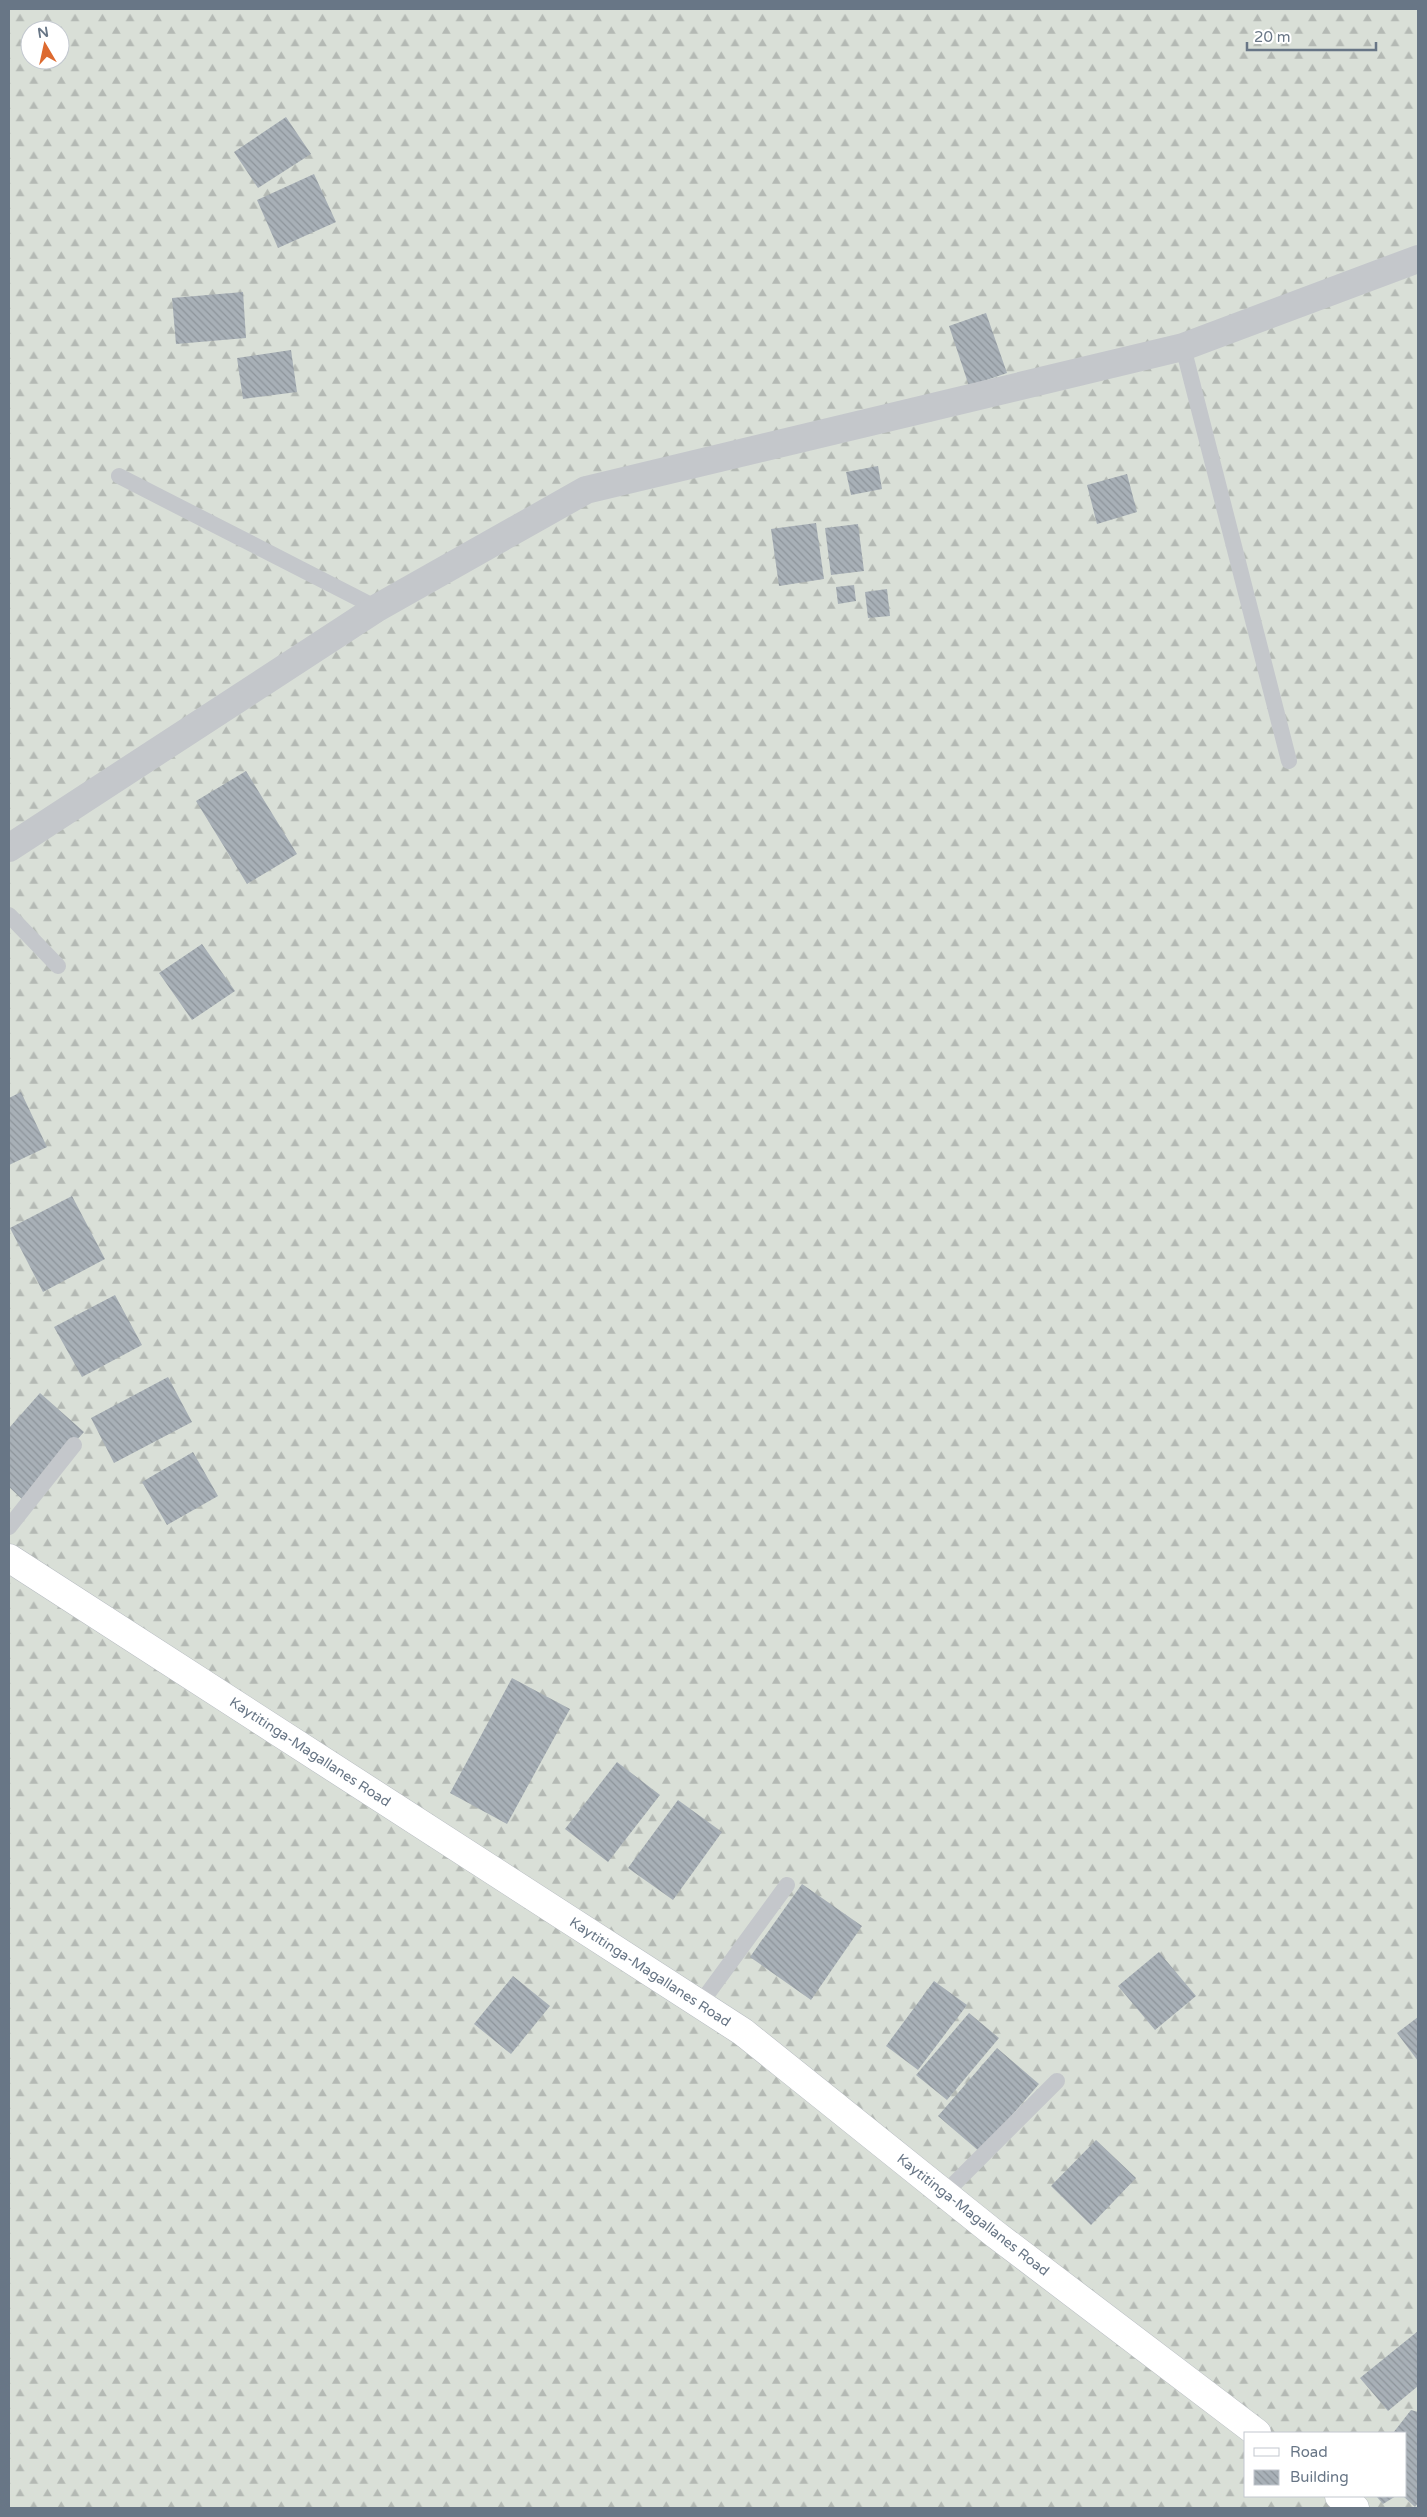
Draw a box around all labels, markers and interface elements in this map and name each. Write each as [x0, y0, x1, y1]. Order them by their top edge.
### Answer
north arrow [20, 20, 70, 70]
scale bar [1247, 20, 1376, 52]
text: N [36, 23, 50, 42]
text: 20 m [1254, 28, 1291, 46]
street label: Kaytitinga-Magallanes Road [226, 1694, 394, 1810]
street label: Kaytitinga-Magallanes Road [566, 1914, 734, 2030]
street label: Kaytitinga-Magallanes Road [894, 2150, 1052, 2280]
legend [1244, 2432, 1407, 2497]
text: Road [1290, 2443, 1328, 2461]
text: Building [1290, 2468, 1349, 2486]

